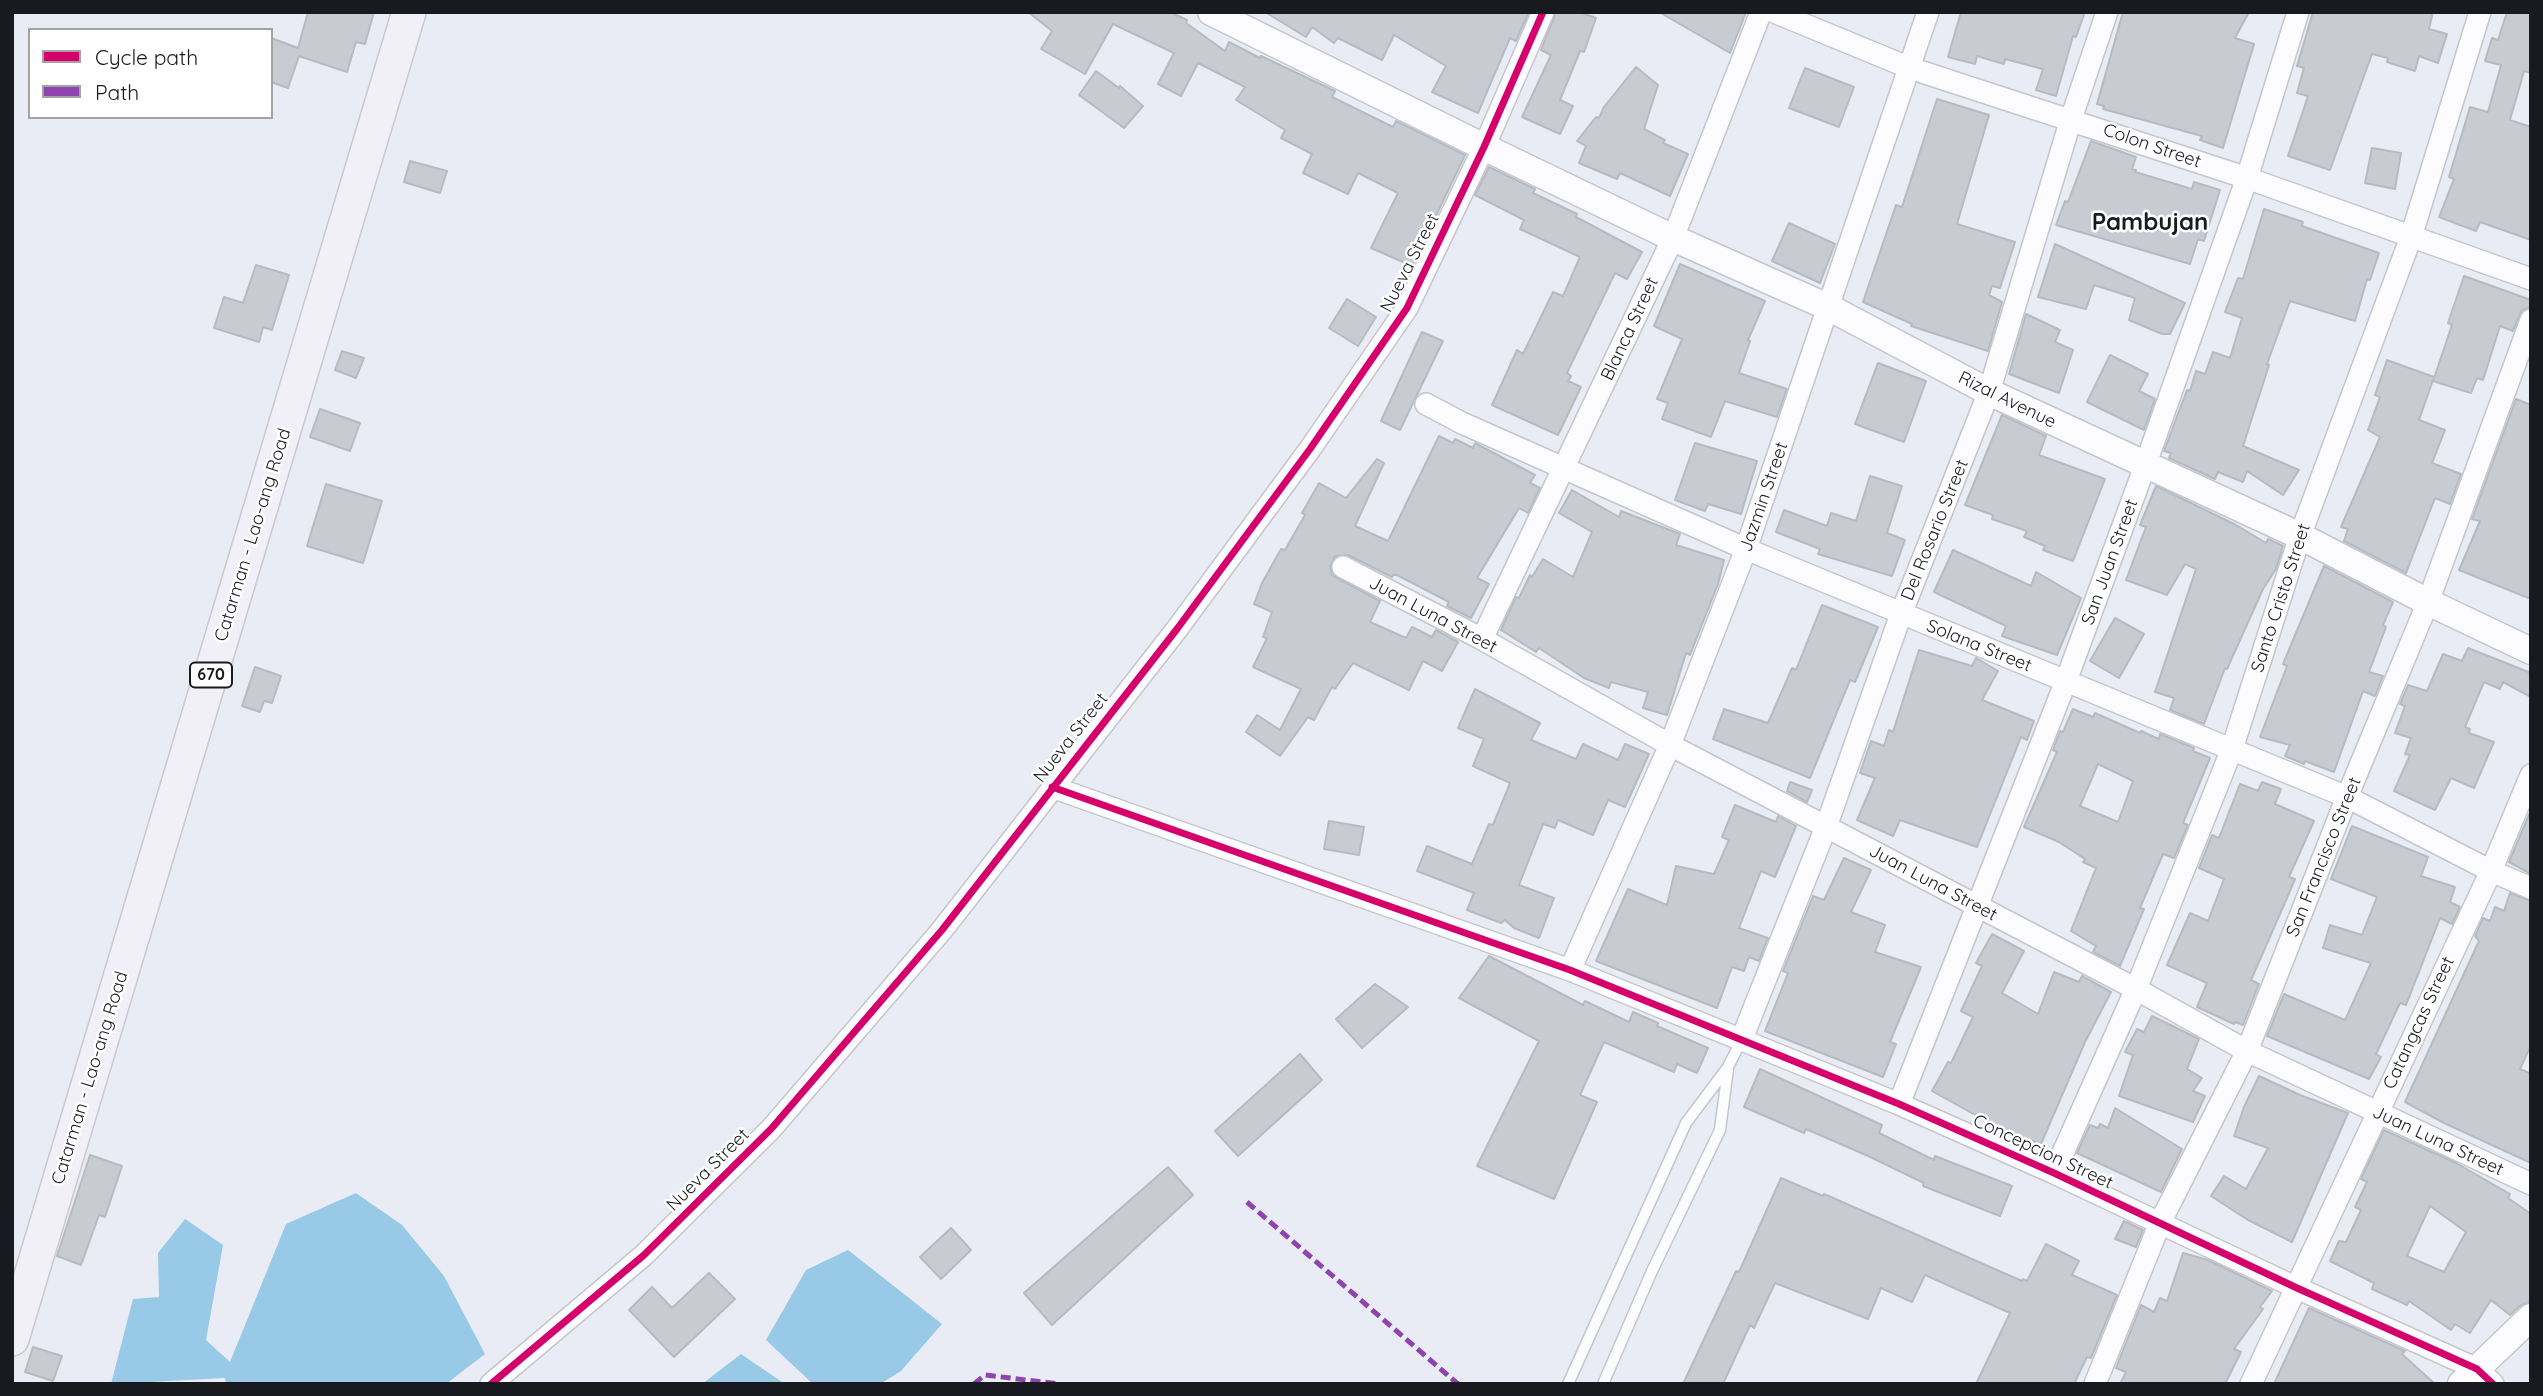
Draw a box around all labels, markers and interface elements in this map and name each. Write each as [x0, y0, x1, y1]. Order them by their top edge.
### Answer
legend [28, 28, 273, 119]
text: Cycle path [95, 44, 198, 70]
text: Path [95, 79, 139, 105]
street label: Colon Street [2100, 119, 2204, 173]
district label: Pambujan [2092, 209, 2208, 237]
street label: Nueva Street [1376, 210, 1444, 316]
street label: Blanca Street [1597, 274, 1663, 384]
street label: Rizal Avenue [1955, 367, 2059, 433]
street label: Catarman - Lao-ang Road [210, 426, 296, 644]
street label: Jazmin Street [1735, 439, 1793, 555]
street label: Del Rosario Street [1897, 456, 1973, 604]
street label: San Juan Street [2077, 496, 2143, 628]
street label: Santo Cristo Street [2247, 521, 2315, 675]
street label: Juan Luna Street [1365, 572, 1501, 658]
street label: Solana Street [1923, 615, 2035, 677]
road number: 670 [190, 662, 232, 688]
street label: Nueva Street [1029, 689, 1113, 787]
street label: San Francisco Street [2282, 774, 2366, 940]
street label: Juan Luna Street [1865, 840, 2001, 926]
street label: Catangcas Street [2379, 953, 2459, 1093]
street label: Catarman - Lao-ang Road [47, 969, 133, 1187]
street label: Juan Luna Street [2369, 1101, 2507, 1181]
street label: Concepcion Street [1970, 1110, 2116, 1194]
street label: Nueva Street [662, 1124, 754, 1216]

